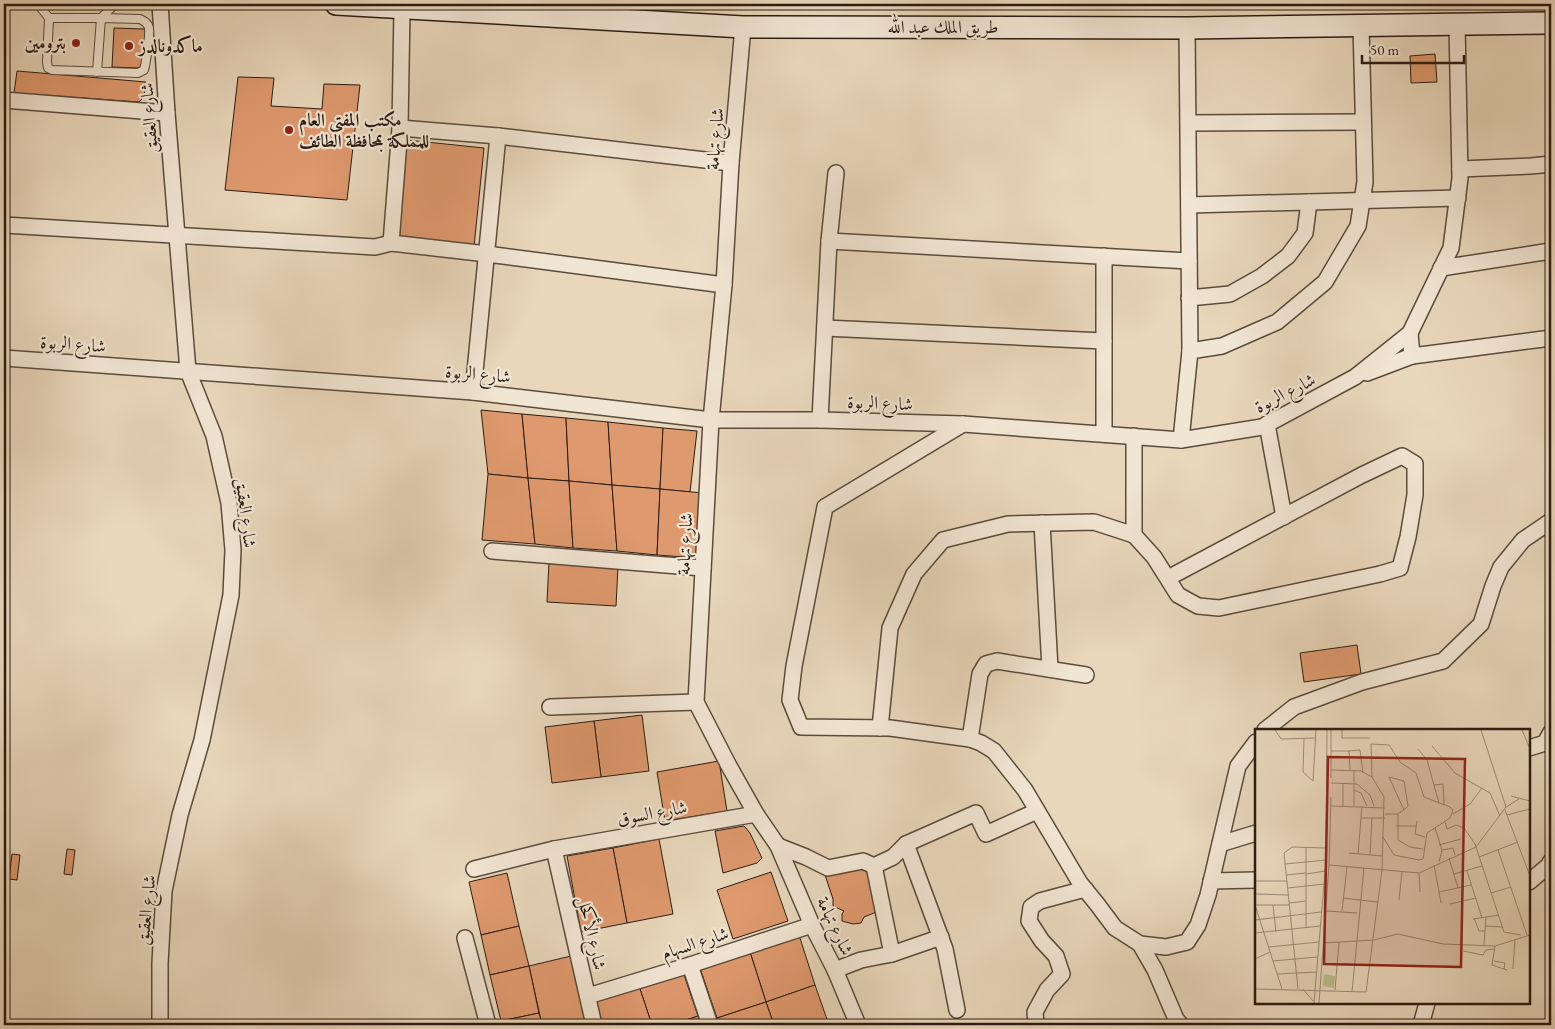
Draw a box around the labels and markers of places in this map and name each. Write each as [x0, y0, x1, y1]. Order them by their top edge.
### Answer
place label: بترومين [25, 31, 66, 54]
place label: ماكدونالدز [137, 34, 203, 57]
marker: بترومين [70, 37, 82, 49]
marker: ماكدونالدز [123, 40, 135, 52]
place label: مكتب المفتي العام للمملكة بمحافظة الطائف [299, 108, 429, 153]
marker: مكتب المفتي العام للمملكة بمحافظة الطائف [283, 124, 295, 136]

